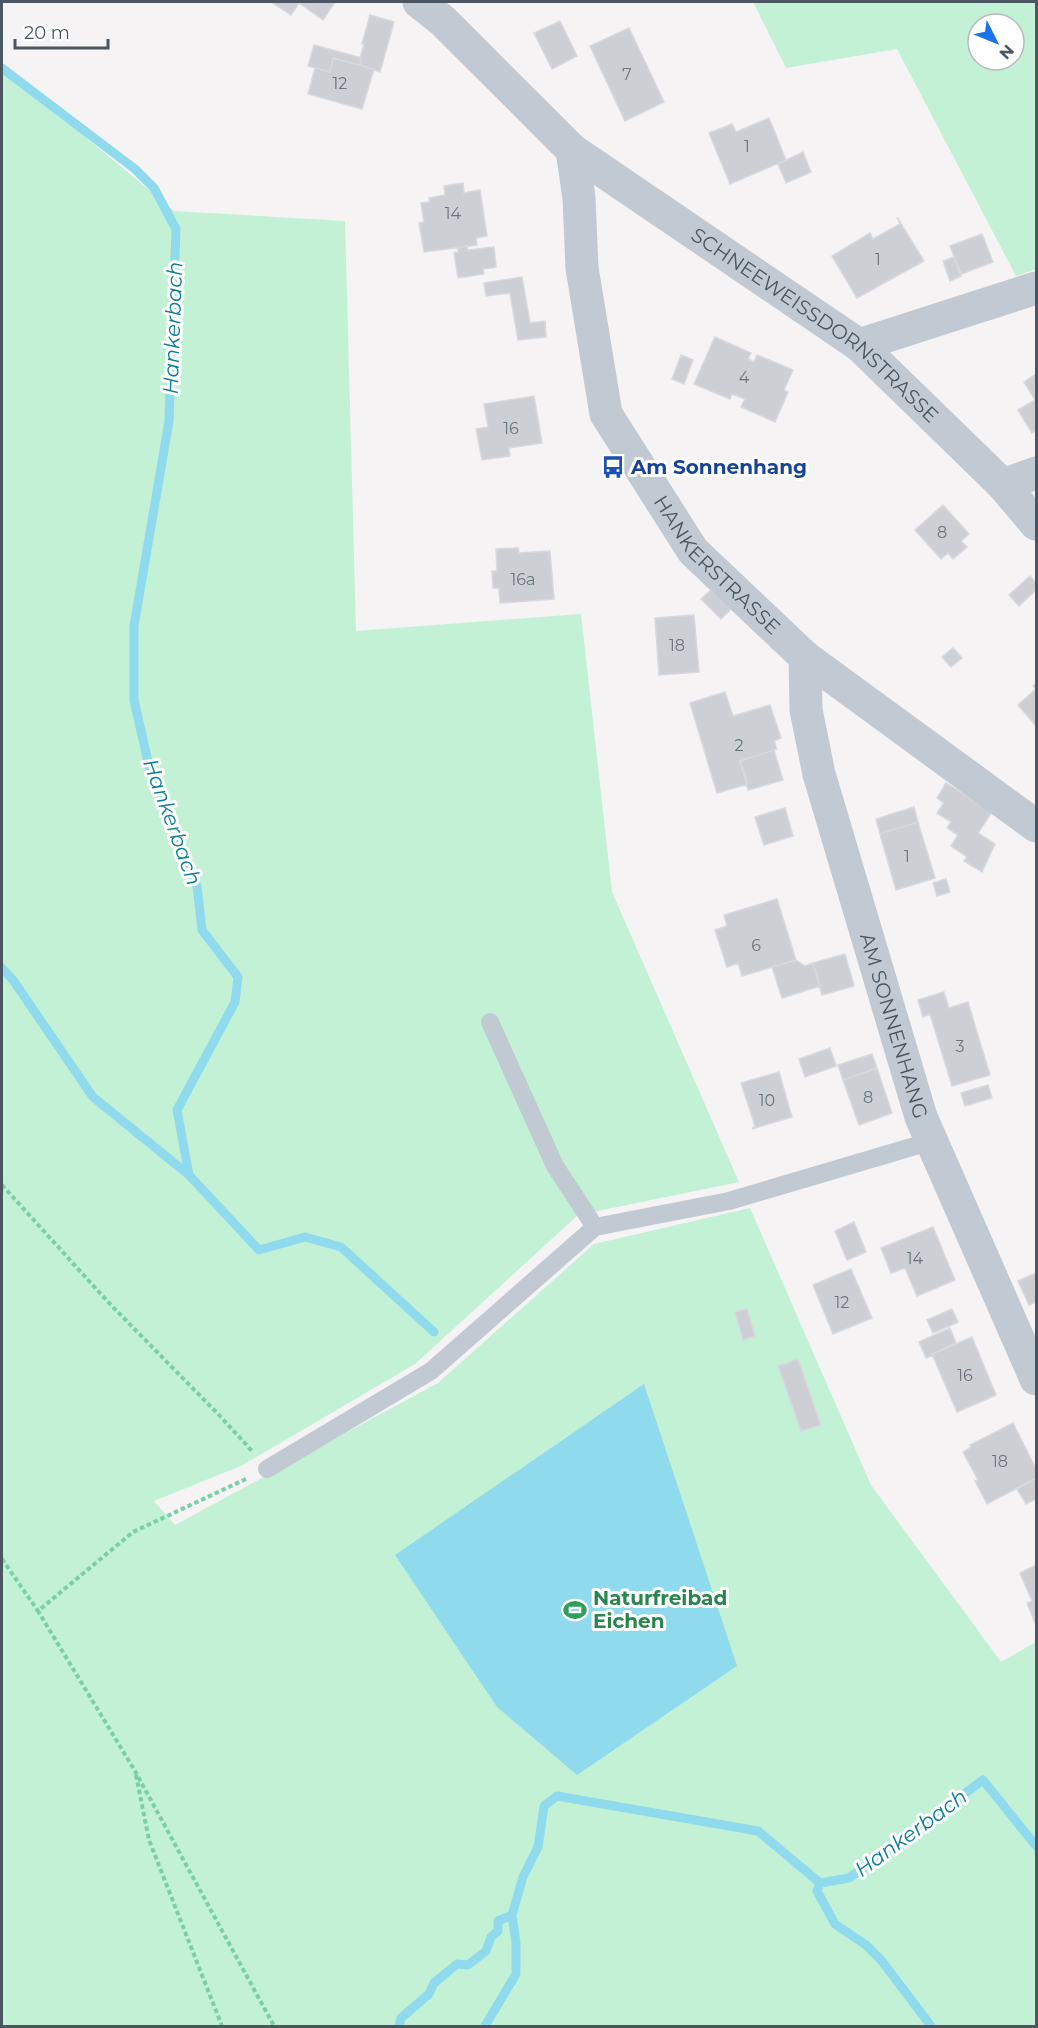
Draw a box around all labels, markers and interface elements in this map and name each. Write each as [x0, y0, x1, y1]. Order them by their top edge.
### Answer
scale bar [15, 12, 108, 50]
north arrow [966, 12, 1026, 72]
text: 20 m [24, 22, 70, 44]
text: N [995, 41, 1018, 63]
house number: 7 [622, 65, 632, 84]
house number: 12 [333, 74, 347, 93]
house number: 1 [744, 137, 750, 156]
house number: 14 [445, 204, 462, 223]
street label: SCHNEEWEISSDORNSTRASSE [687, 223, 943, 428]
house number: 1 [875, 250, 881, 269]
water label: Hankerbach [158, 261, 187, 395]
house number: 4 [739, 368, 750, 387]
house number: 16 [503, 419, 519, 438]
bus stop icon: Am Sonnenhang [600, 454, 626, 480]
place label: Am Sonnenhang [630, 455, 807, 479]
street label: HANKERSTRASSE [649, 491, 785, 639]
house number: 8 [937, 523, 947, 542]
house number: 16a [511, 570, 535, 589]
house number: 18 [669, 636, 685, 655]
house number: 2 [734, 736, 744, 755]
water label: Hankerbach [138, 755, 207, 889]
house number: 1 [904, 847, 910, 866]
street label: AM SONNENHANG [855, 930, 933, 1121]
house number: 6 [751, 936, 761, 955]
house number: 3 [955, 1037, 965, 1056]
house number: 8 [863, 1088, 873, 1107]
house number: 10 [759, 1091, 775, 1110]
house number: 14 [907, 1249, 924, 1268]
house number: 12 [835, 1293, 849, 1312]
house number: 16 [957, 1366, 973, 1385]
house number: 18 [992, 1452, 1008, 1471]
place label: Naturfreibad Eichen [593, 1586, 727, 1633]
sports icon: Naturfreibad Eichen [562, 1597, 588, 1623]
water label: Hankerbach [850, 1783, 972, 1882]

